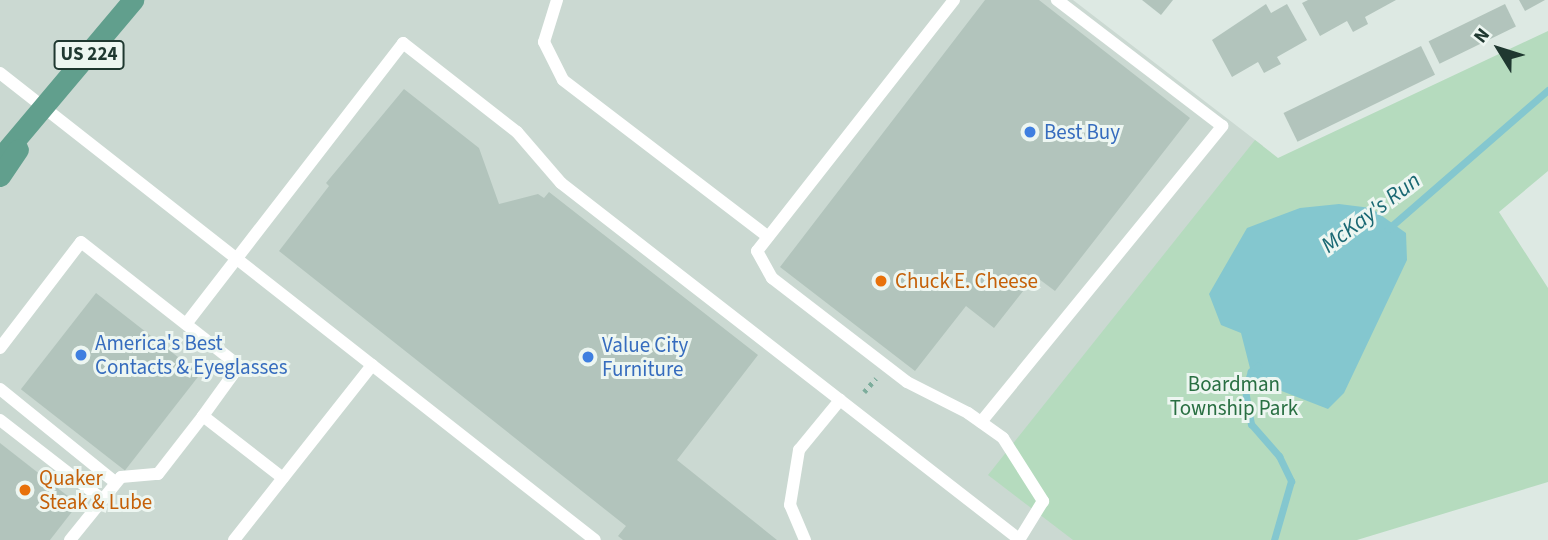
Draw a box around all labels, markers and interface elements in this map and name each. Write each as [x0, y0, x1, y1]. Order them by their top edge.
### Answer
north arrow [1464, 14, 1534, 84]
text: N [1468, 22, 1497, 49]
road number: US 224 [52, 40, 126, 70]
place label: Best Buy [1044, 119, 1120, 145]
marker: Best Buy [1022, 124, 1038, 140]
water label: McKay's Run [1316, 167, 1426, 259]
place label: Chuck E. Cheese [895, 268, 1038, 294]
marker: Chuck E. Cheese [873, 273, 889, 289]
place label: America's Best Contacts & Eyeglasses [95, 330, 287, 380]
place label: Value City Furniture [602, 332, 688, 382]
marker: America's Best Contacts & Eyeglasses [73, 347, 89, 363]
marker: Value City Furniture [580, 349, 596, 365]
park label: Boardman Township Park [1170, 371, 1298, 421]
place label: Quaker Steak & Lube [39, 465, 152, 515]
marker: Quaker Steak & Lube [17, 482, 33, 498]

